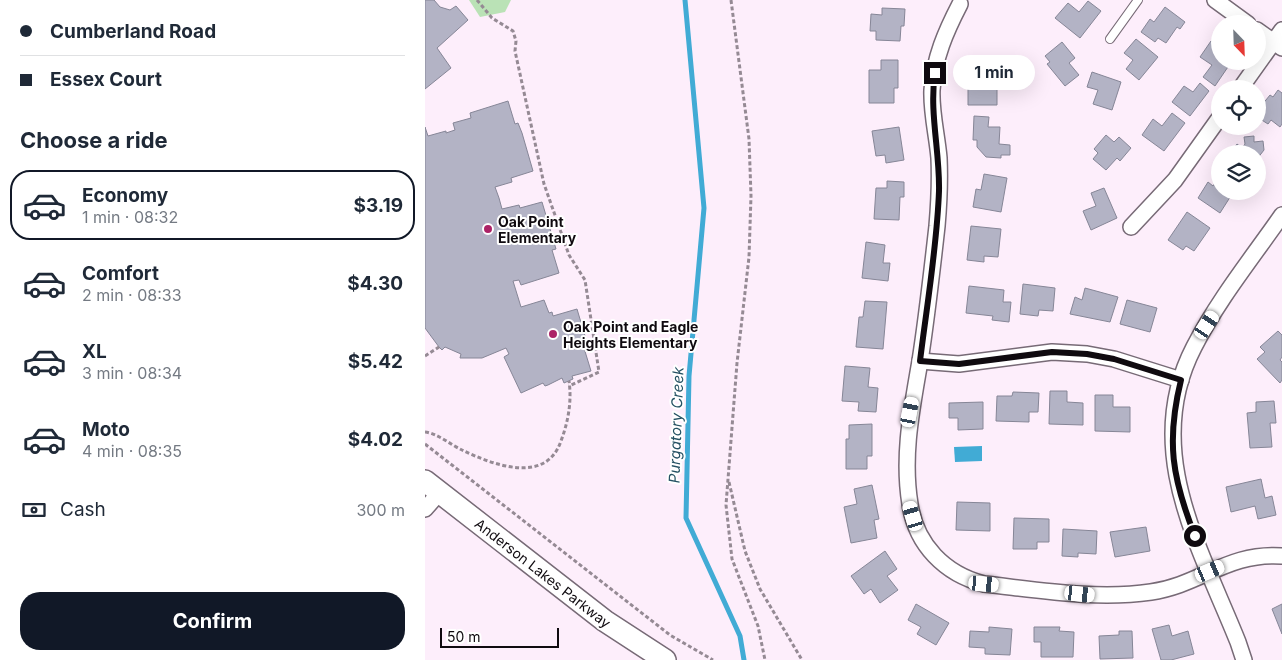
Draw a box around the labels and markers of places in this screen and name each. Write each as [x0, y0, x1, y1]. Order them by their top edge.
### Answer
place label: Oak Point Elementary [498, 213, 577, 246]
marker: Oak Point Elementary [482, 223, 494, 235]
place label: Oak Point and Eagle Heights Elementary [563, 318, 698, 351]
marker: Oak Point and Eagle Heights Elementary [547, 328, 559, 340]

